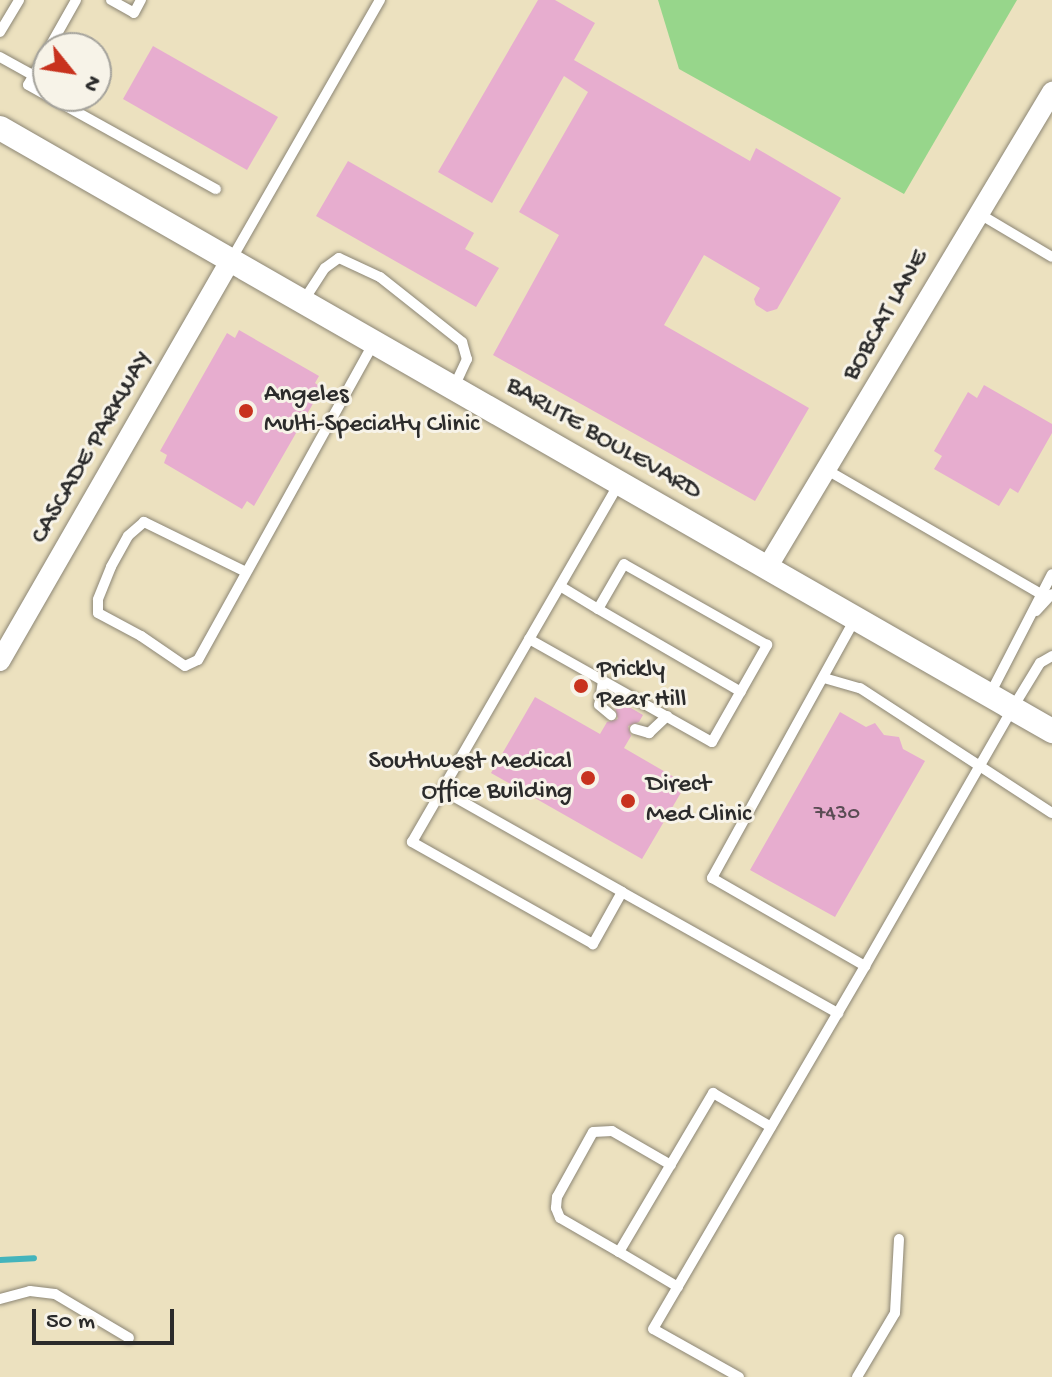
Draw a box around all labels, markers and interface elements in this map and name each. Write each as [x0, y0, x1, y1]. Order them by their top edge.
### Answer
north arrow [32, 32, 112, 112]
text: N [76, 70, 106, 96]
street label: BOBCAT LANE [837, 245, 937, 387]
street label: CASCADE PARKWAY [25, 346, 161, 550]
street label: BARLITE BOULEVARD [500, 371, 706, 509]
place label: Angeles Multi-Specialty Clinic [264, 380, 479, 442]
marker: Angeles Multi-Specialty Clinic [235, 400, 257, 422]
place label: Prickly Pear Hill [597, 655, 686, 716]
marker: Prickly Pear Hill [572, 677, 590, 695]
place label: Southwest Medical Office Building [368, 747, 572, 808]
marker: Southwest Medical Office Building [579, 769, 597, 787]
place label: Direct Med Clinic [646, 770, 751, 832]
marker: Direct Med Clinic [617, 790, 639, 812]
house number: 7430 [814, 802, 860, 828]
scale bar [36, 1293, 178, 1343]
text: 50 m [46, 1308, 95, 1337]

